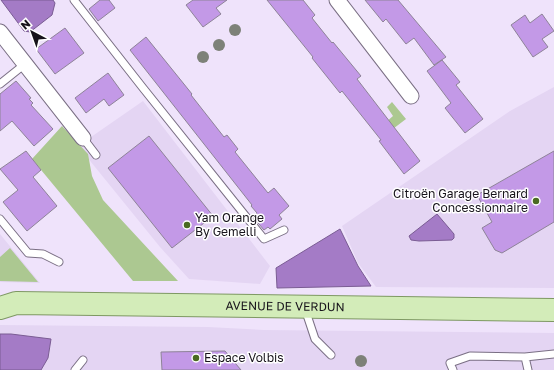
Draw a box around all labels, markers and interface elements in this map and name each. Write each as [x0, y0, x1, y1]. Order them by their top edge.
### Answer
north arrow [12, 12, 52, 52]
text: N [18, 16, 33, 32]
place label: Citroën Garage Bernard Concessionnaire [393, 186, 528, 215]
marker: Citroën Garage Bernard Concessionnaire [531, 196, 541, 206]
place label: Yam Orange By Gemelli [195, 210, 264, 239]
marker: Yam Orange By Gemelli [182, 220, 192, 230]
street label: AVENUE DE VERDUN [226, 298, 345, 314]
place label: Espace Volbis [204, 350, 284, 365]
marker: Espace Volbis [191, 353, 201, 363]

